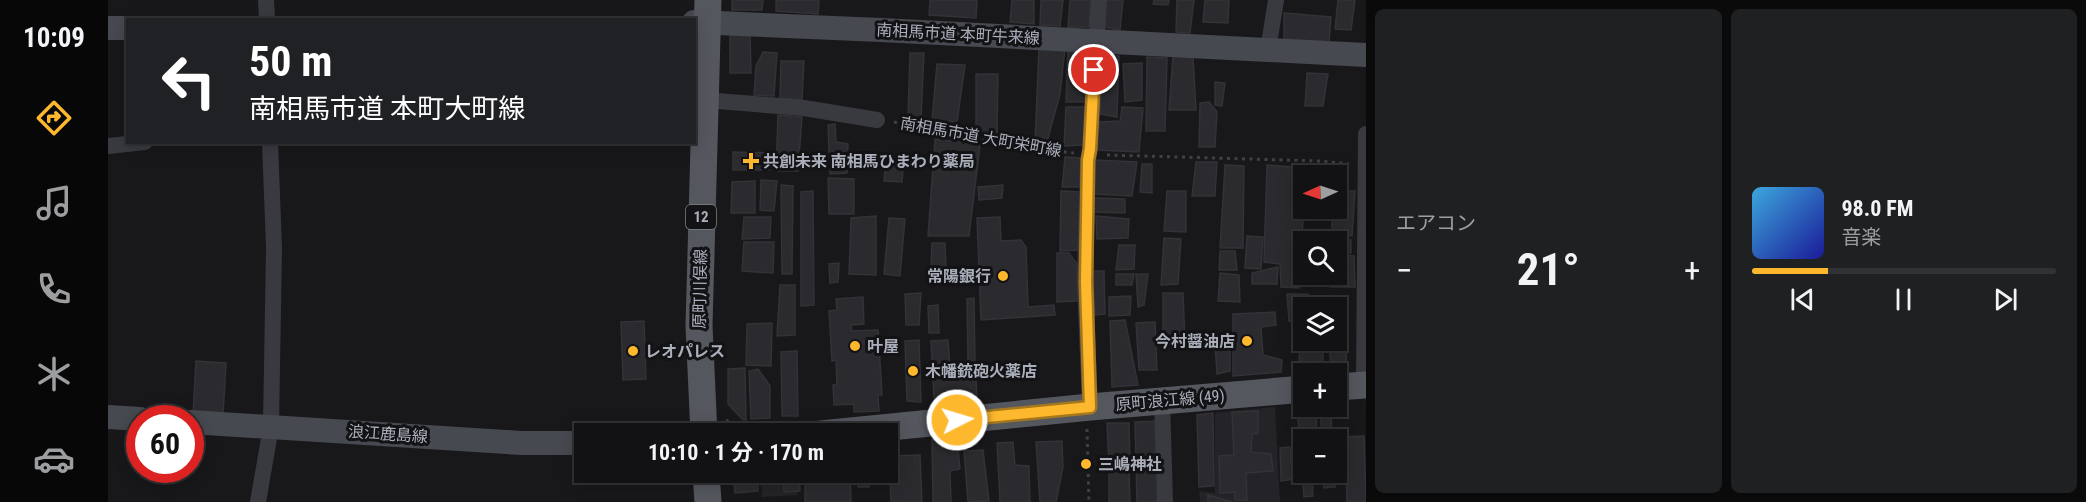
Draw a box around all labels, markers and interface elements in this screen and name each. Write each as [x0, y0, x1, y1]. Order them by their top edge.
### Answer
street label: 南相馬市道 本町牛来線 [876, 20, 1040, 48]
text: 10:09 [23, 22, 85, 54]
text: 50 m [249, 37, 332, 86]
icon: left [150, 42, 228, 120]
pin [1068, 44, 1119, 95]
icon: arrive [1077, 53, 1110, 86]
text: 南相馬市道 本町大町線 [249, 93, 525, 125]
icon: directions [33, 97, 75, 139]
street label: 南相馬市道 大町栄町線 [899, 113, 1063, 161]
place label: 共創未来 南相馬ひまわり薬局 [763, 152, 975, 171]
marker: 共創未来 南相馬ひまわり薬局 [744, 154, 758, 168]
north arrow [1293, 165, 1347, 219]
map controls [1293, 165, 1347, 483]
icon: music [33, 182, 75, 224]
text: 98.0 FM [1842, 196, 1913, 221]
road number: 12 [686, 205, 716, 229]
text: エアコン [1396, 211, 1476, 235]
text: 音楽 [1842, 225, 1882, 249]
button: search [1293, 231, 1347, 285]
text: 21° [1517, 243, 1580, 296]
street label: 原町川俣線 [690, 249, 710, 329]
text: − [1396, 251, 1413, 290]
text: + [1684, 251, 1700, 290]
place label: 常陽銀行 [927, 267, 991, 286]
icon: phone [33, 268, 75, 310]
marker: 常陽銀行 [996, 269, 1010, 283]
icon: previous [1786, 283, 1819, 316]
icon: pause [1887, 283, 1920, 316]
icon: next [1989, 283, 2022, 316]
button: layers [1293, 297, 1347, 351]
place label: 今村醤油店 [1155, 332, 1235, 351]
marker: 今村醤油店 [1240, 334, 1254, 348]
place label: 叶屋 [867, 337, 899, 356]
marker: 叶屋 [848, 339, 862, 353]
place label: レオパレス [645, 342, 725, 361]
marker: レオパレス [626, 344, 640, 358]
icon: climate [33, 353, 75, 395]
place label: 木幡銃砲火薬店 [925, 362, 1037, 381]
button: + [1293, 363, 1347, 417]
marker: 木幡銃砲火薬店 [906, 364, 920, 378]
street label: 原町浪江線 (49) [1115, 386, 1225, 414]
position arrow [925, 388, 989, 452]
speed limit sign: 60 [126, 405, 204, 483]
street label: 浪江鹿島線 [347, 422, 429, 446]
button: − [1293, 429, 1347, 483]
icon: car [33, 438, 75, 480]
text: 10:10 · 1 分 · 170 m [648, 440, 824, 465]
place label: 三嶋神社 [1098, 455, 1162, 474]
marker: 三嶋神社 [1079, 457, 1093, 471]

